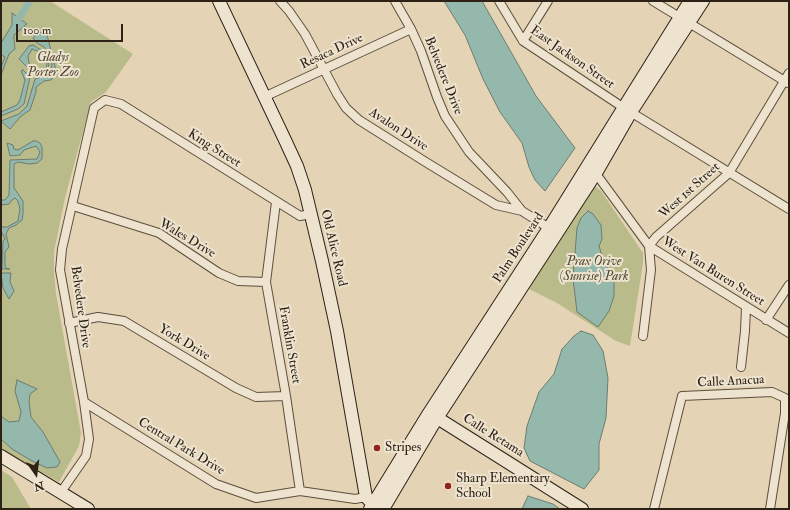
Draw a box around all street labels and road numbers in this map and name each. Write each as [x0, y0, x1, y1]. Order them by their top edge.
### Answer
street label: East Jackson Street [527, 23, 617, 93]
street label: Resaca Drive [298, 31, 366, 73]
street label: Belvedere Drive [420, 35, 466, 117]
street label: Avalon Drive [365, 105, 431, 155]
street label: King Street [185, 127, 243, 171]
street label: West 1st Street [656, 160, 724, 222]
street label: Old Alice Road [317, 208, 349, 288]
street label: Palm Boulevard [490, 210, 548, 286]
street label: Wales Drive [156, 216, 218, 262]
street label: West Van Buren Street [659, 234, 767, 310]
street label: Belvedere Drive [67, 265, 93, 349]
street label: Franklin Street [275, 305, 303, 385]
street label: York Drive [155, 322, 213, 364]
street label: Calle Anacua [697, 372, 765, 392]
street label: Calle Retama [460, 411, 526, 461]
street label: Central Park Drive [135, 415, 227, 479]

